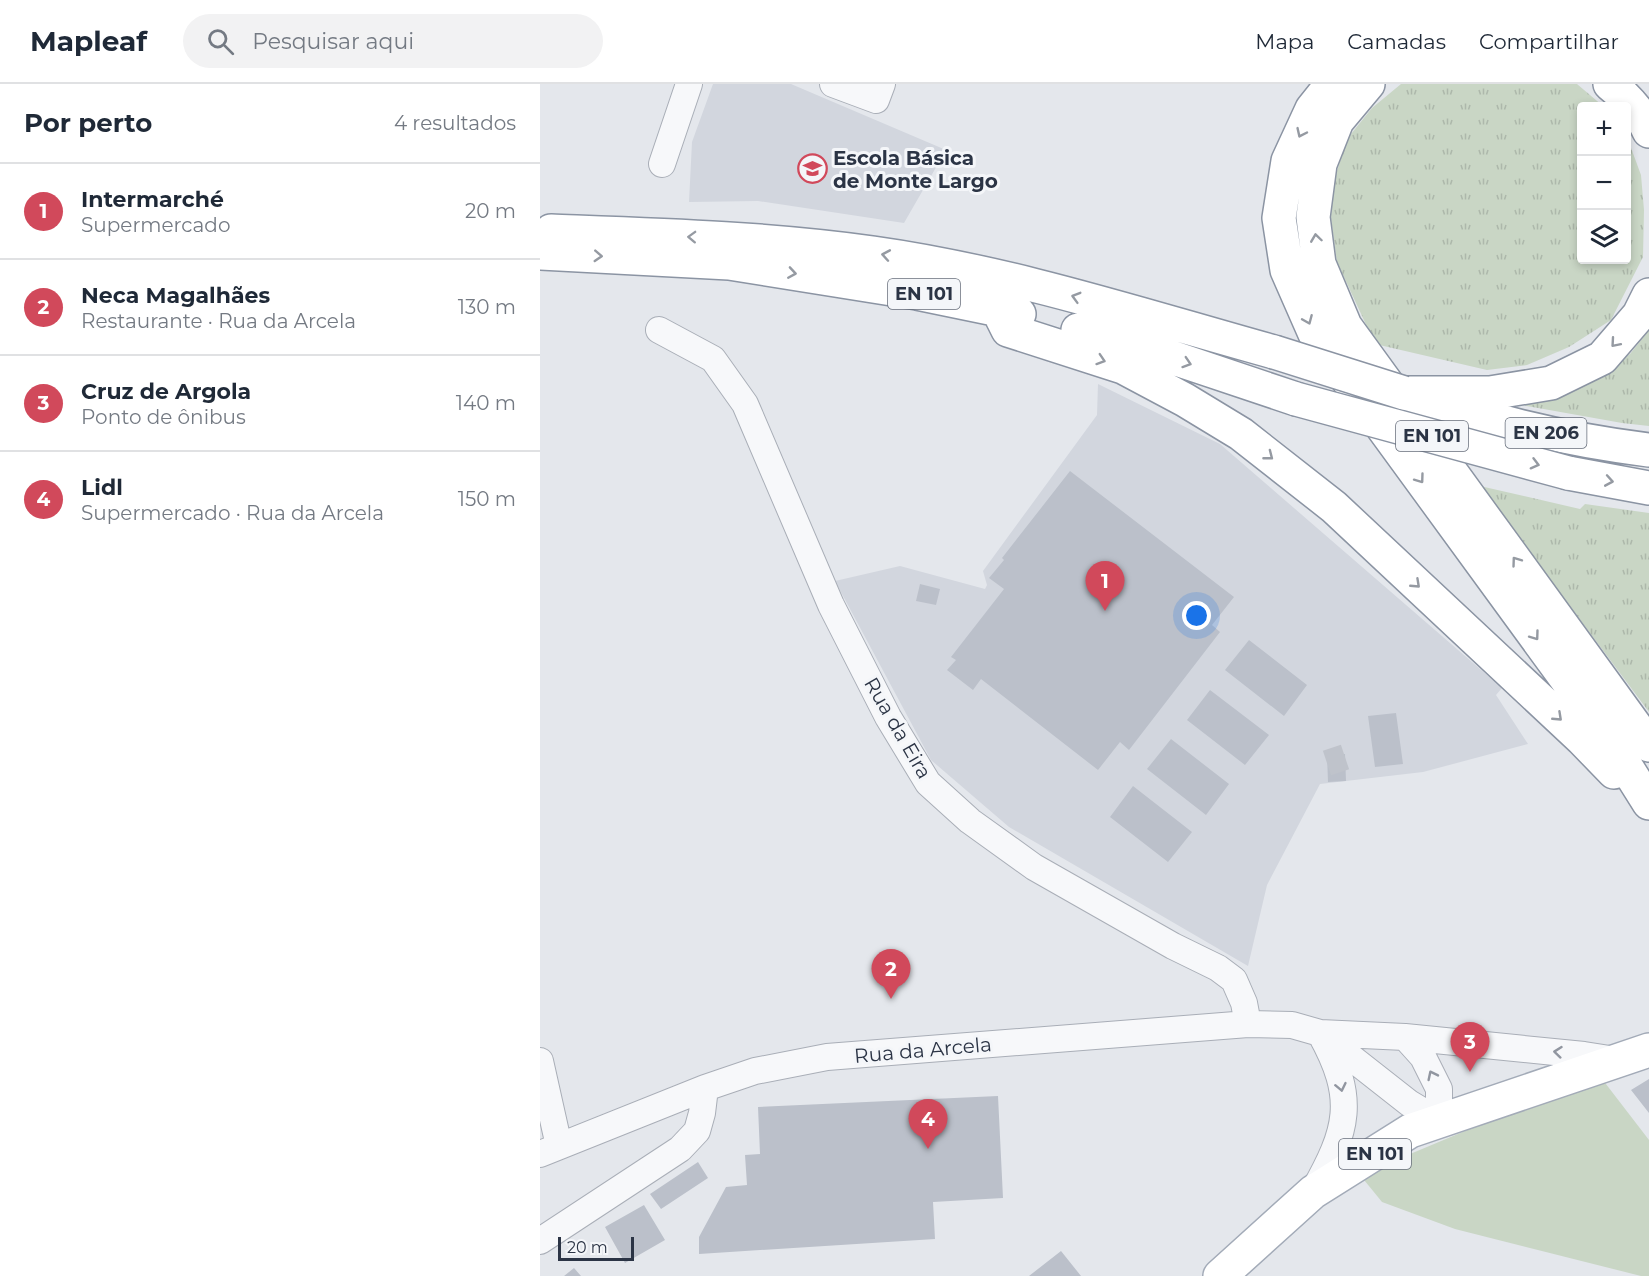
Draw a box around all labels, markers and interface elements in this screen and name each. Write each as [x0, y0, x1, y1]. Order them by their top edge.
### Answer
search box [183, 14, 603, 68]
text: Mapleaf [30, 24, 147, 58]
icon: search [204, 25, 237, 58]
text: Pesquisar aqui [252, 28, 414, 55]
text: Mapa [1255, 29, 1314, 54]
text: Camadas [1347, 29, 1446, 54]
text: Compartilhar [1479, 29, 1619, 54]
map controls [1577, 102, 1631, 264]
button: + [1577, 102, 1631, 156]
text: Por perto [24, 107, 152, 139]
text: 4 resultados [394, 111, 516, 135]
one-way arrow [1296, 127, 1308, 138]
place label: Escola Básica de Monte Largo [833, 146, 998, 193]
school or university icon: Escola Básica de Monte Largo [796, 153, 828, 185]
button: − [1577, 156, 1631, 210]
text: Intermarché [81, 186, 224, 213]
text: 1 [40, 199, 47, 223]
text: 20 m [465, 199, 516, 223]
button: layers [1577, 210, 1631, 264]
text: Supermercado [81, 213, 230, 237]
one-way arrow [687, 230, 696, 243]
one-way arrow [1310, 234, 1322, 243]
one-way arrow [881, 249, 891, 262]
one-way arrow [594, 250, 603, 263]
one-way arrow [787, 266, 797, 279]
road number: EN 101 [888, 279, 960, 309]
text: Neca Magalhães [81, 282, 270, 309]
one-way arrow [1071, 291, 1081, 304]
text: 2 [38, 295, 49, 319]
text: 130 m [458, 295, 516, 319]
text: Restaurante · Rua da Arcela [81, 309, 356, 333]
one-way arrow [1301, 313, 1313, 324]
one-way arrow [1611, 336, 1622, 346]
one-way arrow [1095, 352, 1106, 365]
one-way arrow [1181, 355, 1192, 368]
text: Cruz de Argola [81, 378, 251, 405]
text: 3 [38, 391, 49, 415]
text: 140 m [456, 391, 516, 415]
text: Ponto de ônibus [81, 405, 246, 429]
road number: EN 206 [1506, 418, 1586, 448]
road number: EN 101 [1396, 421, 1468, 451]
one-way arrow [1263, 448, 1274, 459]
one-way arrow [1529, 457, 1540, 469]
one-way arrow [1413, 472, 1424, 483]
text: Lidl [81, 474, 123, 501]
one-way arrow [1603, 474, 1613, 487]
text: 4 [37, 487, 50, 511]
text: 150 m [458, 487, 516, 511]
text: Supermercado · Rua da Arcela [81, 501, 384, 525]
one-way arrow [1512, 557, 1523, 568]
pin: 1 [1086, 562, 1124, 611]
one-way arrow [1410, 577, 1420, 588]
your location [1182, 601, 1211, 630]
one-way arrow [1528, 630, 1539, 641]
street label: Rua da Eira [859, 673, 937, 783]
one-way arrow [1551, 710, 1562, 721]
pin: 2 [872, 950, 910, 999]
pin: 3 [1450, 1022, 1490, 1072]
street label: Rua da Arcela [853, 1032, 993, 1068]
one-way arrow [1553, 1046, 1562, 1059]
one-way arrow [1427, 1071, 1439, 1082]
one-way arrow [1334, 1082, 1347, 1092]
pin: 4 [908, 1100, 948, 1149]
road number: EN 101 [1339, 1139, 1411, 1169]
scale bar [558, 1234, 634, 1262]
text: 20 m [567, 1238, 608, 1257]

